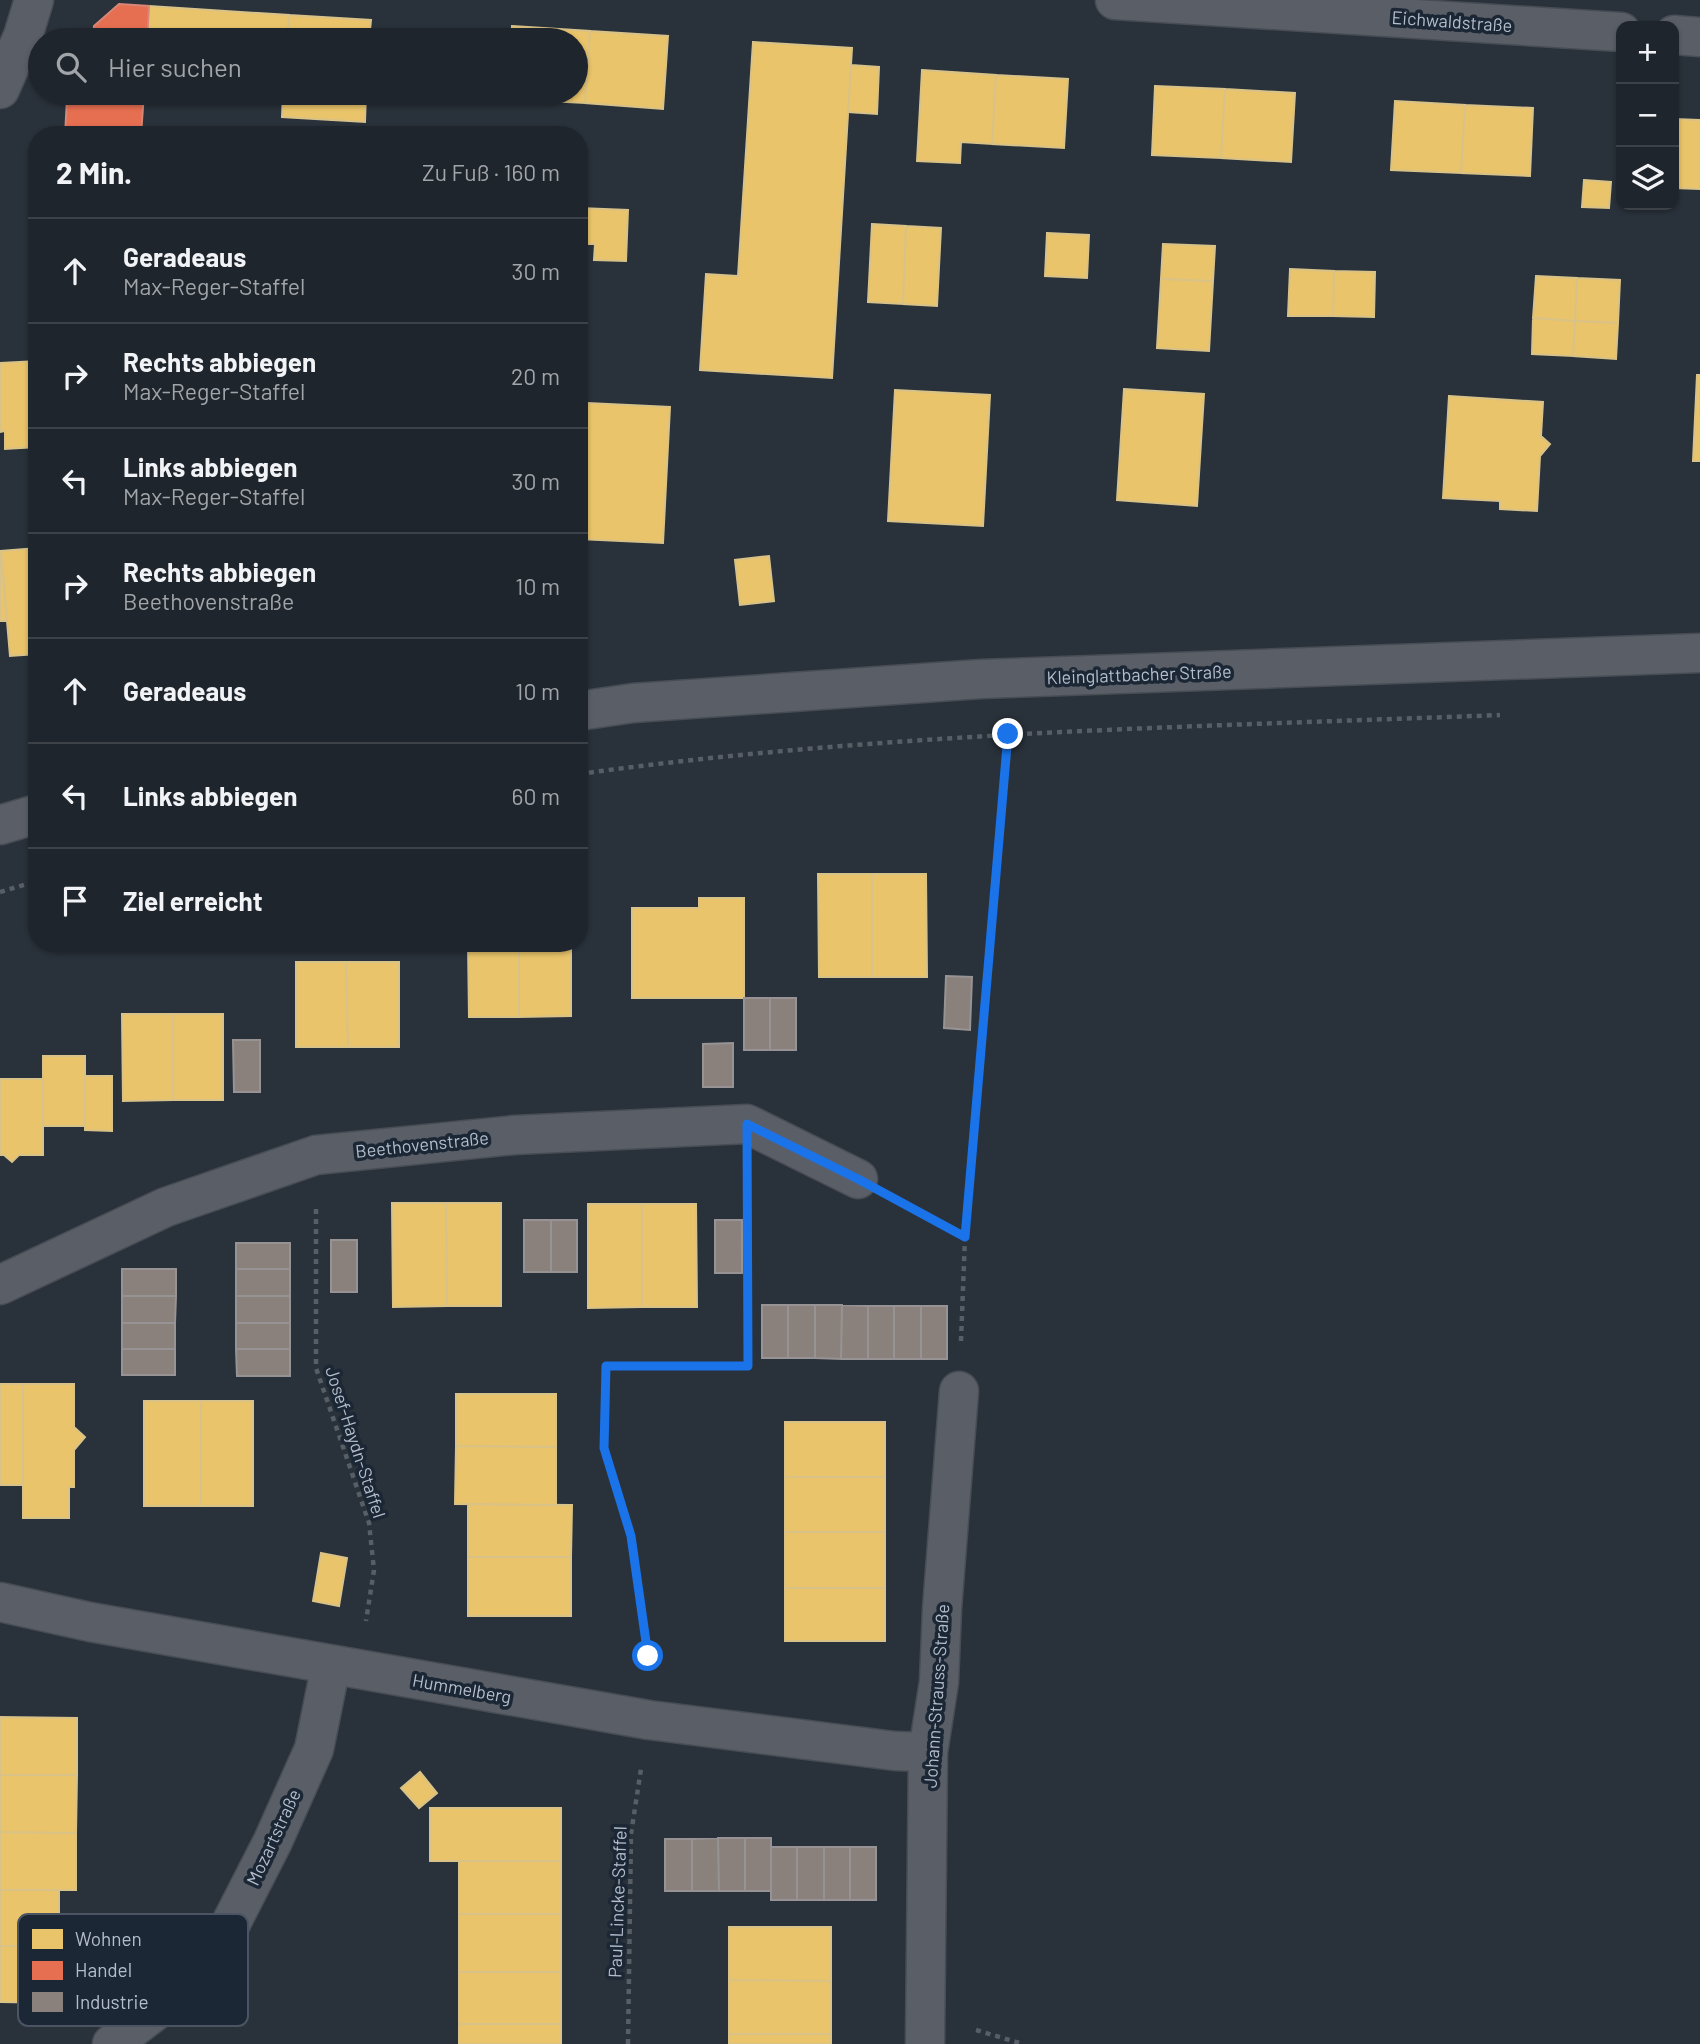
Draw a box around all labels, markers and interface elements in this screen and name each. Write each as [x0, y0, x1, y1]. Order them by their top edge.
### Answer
street label: Eichwaldstraße [1391, 6, 1513, 36]
map controls [1616, 21, 1679, 210]
button: + [1616, 21, 1679, 84]
search box [28, 28, 588, 105]
icon: search [52, 48, 90, 86]
text: Hier suchen [108, 51, 242, 82]
button: − [1616, 84, 1679, 147]
button: layers [1616, 147, 1679, 210]
text: 2 Min. [56, 154, 132, 190]
text: Zu Fuß · 160 m [422, 158, 560, 186]
text: Geradeaus [123, 241, 246, 272]
icon: ahead [56, 252, 94, 290]
text: 30 m [512, 257, 560, 285]
text: Max-Reger-Staffel [123, 272, 305, 300]
text: Rechts abbiegen [123, 346, 316, 377]
icon: right [56, 357, 94, 395]
text: 20 m [511, 362, 560, 390]
text: Max-Reger-Staffel [123, 377, 305, 405]
text: Links abbiegen [123, 451, 297, 482]
icon: left [56, 462, 94, 500]
text: 30 m [512, 467, 560, 495]
text: Max-Reger-Staffel [123, 482, 305, 510]
text: Rechts abbiegen [123, 556, 316, 587]
icon: right [56, 567, 94, 605]
text: 10 m [515, 572, 560, 600]
text: Beethovenstraße [123, 587, 294, 615]
street label: Kleinglattbacher Straße [1046, 660, 1232, 688]
icon: ahead [56, 672, 94, 710]
text: Geradeaus [123, 675, 246, 706]
text: 10 m [515, 677, 560, 705]
route end [992, 718, 1023, 749]
icon: left [56, 777, 94, 815]
text: Links abbiegen [123, 780, 297, 811]
text: 60 m [512, 782, 560, 810]
icon: arrive [56, 882, 94, 920]
text: Ziel erreicht [123, 885, 263, 916]
street label: Beethovenstraße [354, 1126, 490, 1162]
street label: Josef-Haydn-Staffel [321, 1363, 391, 1521]
street label: Johann-Strauss-Straße [919, 1603, 953, 1789]
route start [632, 1640, 663, 1671]
street label: Hummelberg [411, 1668, 513, 1708]
street label: Mozartstraße [241, 1785, 305, 1889]
street label: Paul-Lincke-Staffel [603, 1826, 631, 1978]
legend [18, 1914, 248, 2026]
text: Wohnen [75, 1927, 142, 1950]
text: Handel [75, 1958, 132, 1981]
text: Industrie [75, 1990, 149, 2013]

